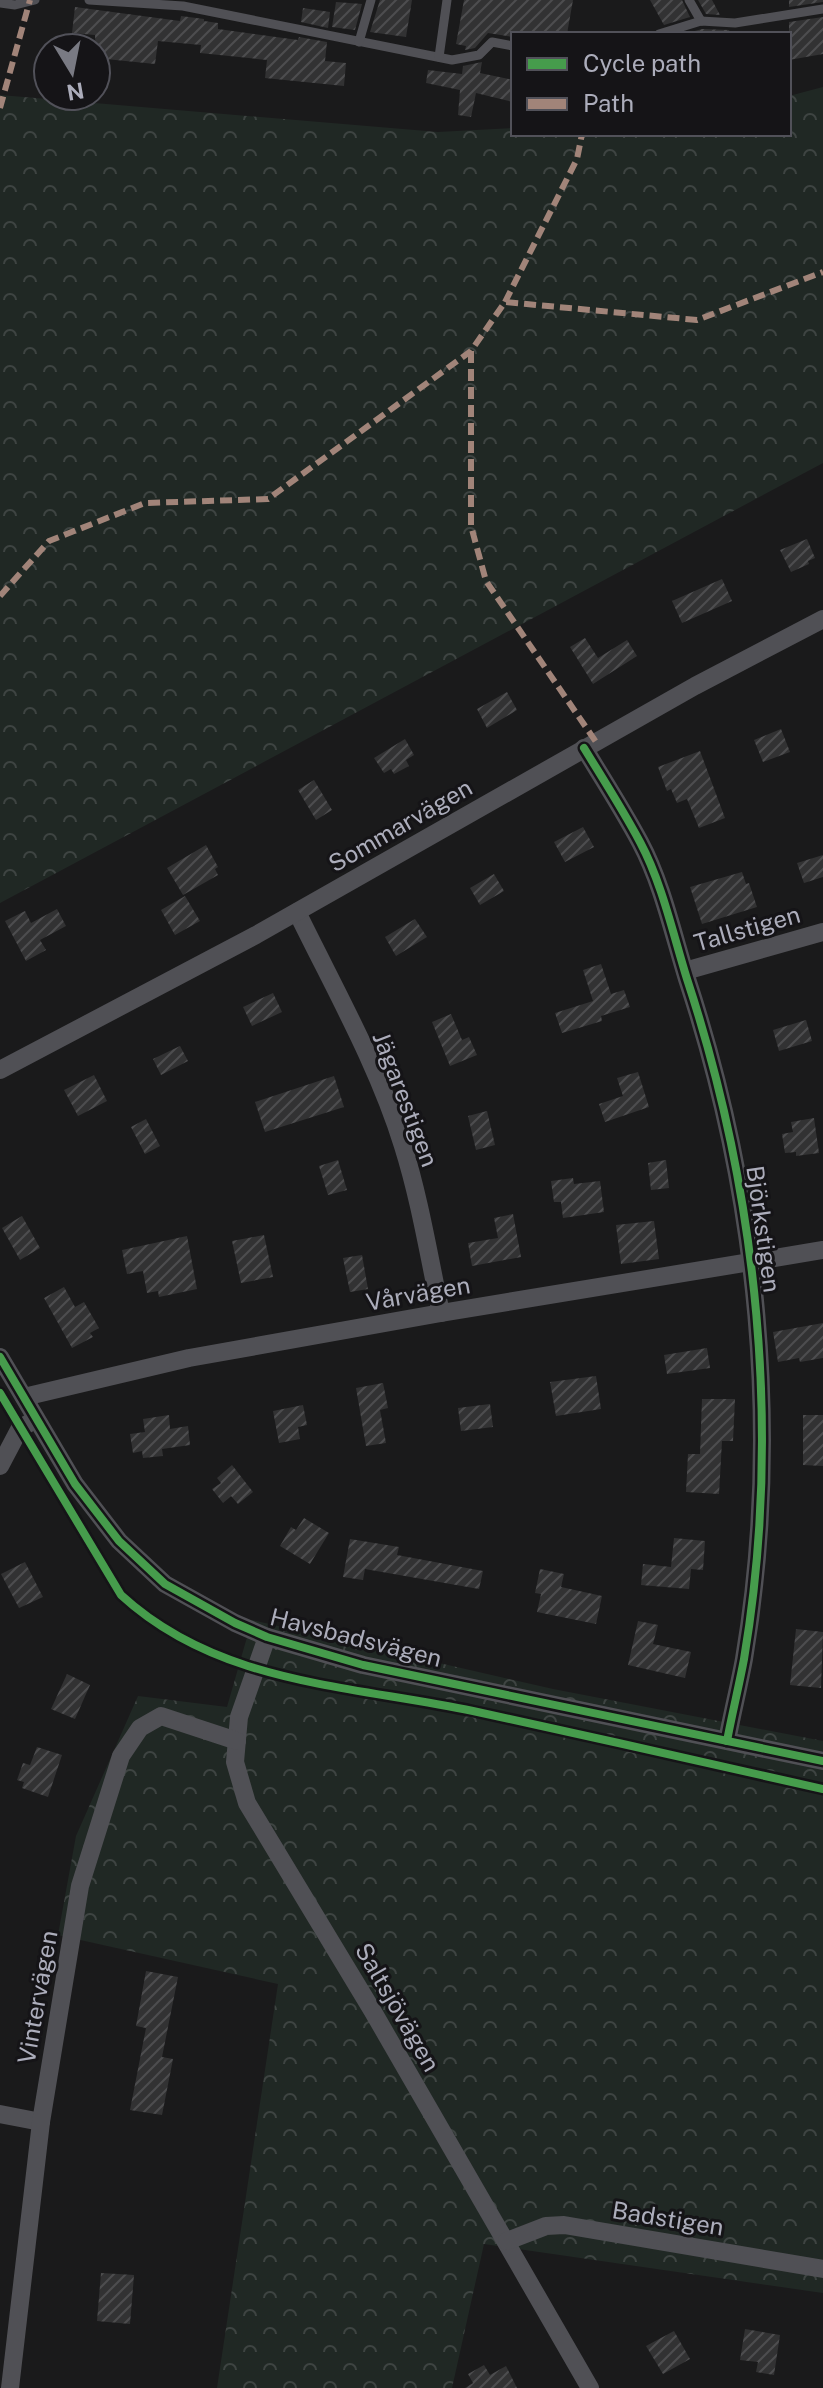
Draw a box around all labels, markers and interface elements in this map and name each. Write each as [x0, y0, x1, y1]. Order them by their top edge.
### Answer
north arrow [32, 32, 112, 112]
legend [511, 32, 791, 136]
text: Cycle path [583, 49, 701, 77]
text: N [65, 77, 86, 106]
text: Path [583, 89, 634, 117]
street label: Sommarvägen [323, 773, 477, 877]
street label: Tallstigen [691, 900, 803, 956]
street label: Jägarestigen [367, 1028, 445, 1170]
street label: Björkstigen [741, 1164, 787, 1294]
street label: Vårvägen [364, 1270, 472, 1316]
street label: Havsbadsvägen [267, 1602, 445, 1672]
street label: Vintervägen [11, 1928, 63, 2066]
street label: Saltsjövägen [350, 1938, 446, 2076]
street label: Badstigen [610, 2195, 726, 2241]

